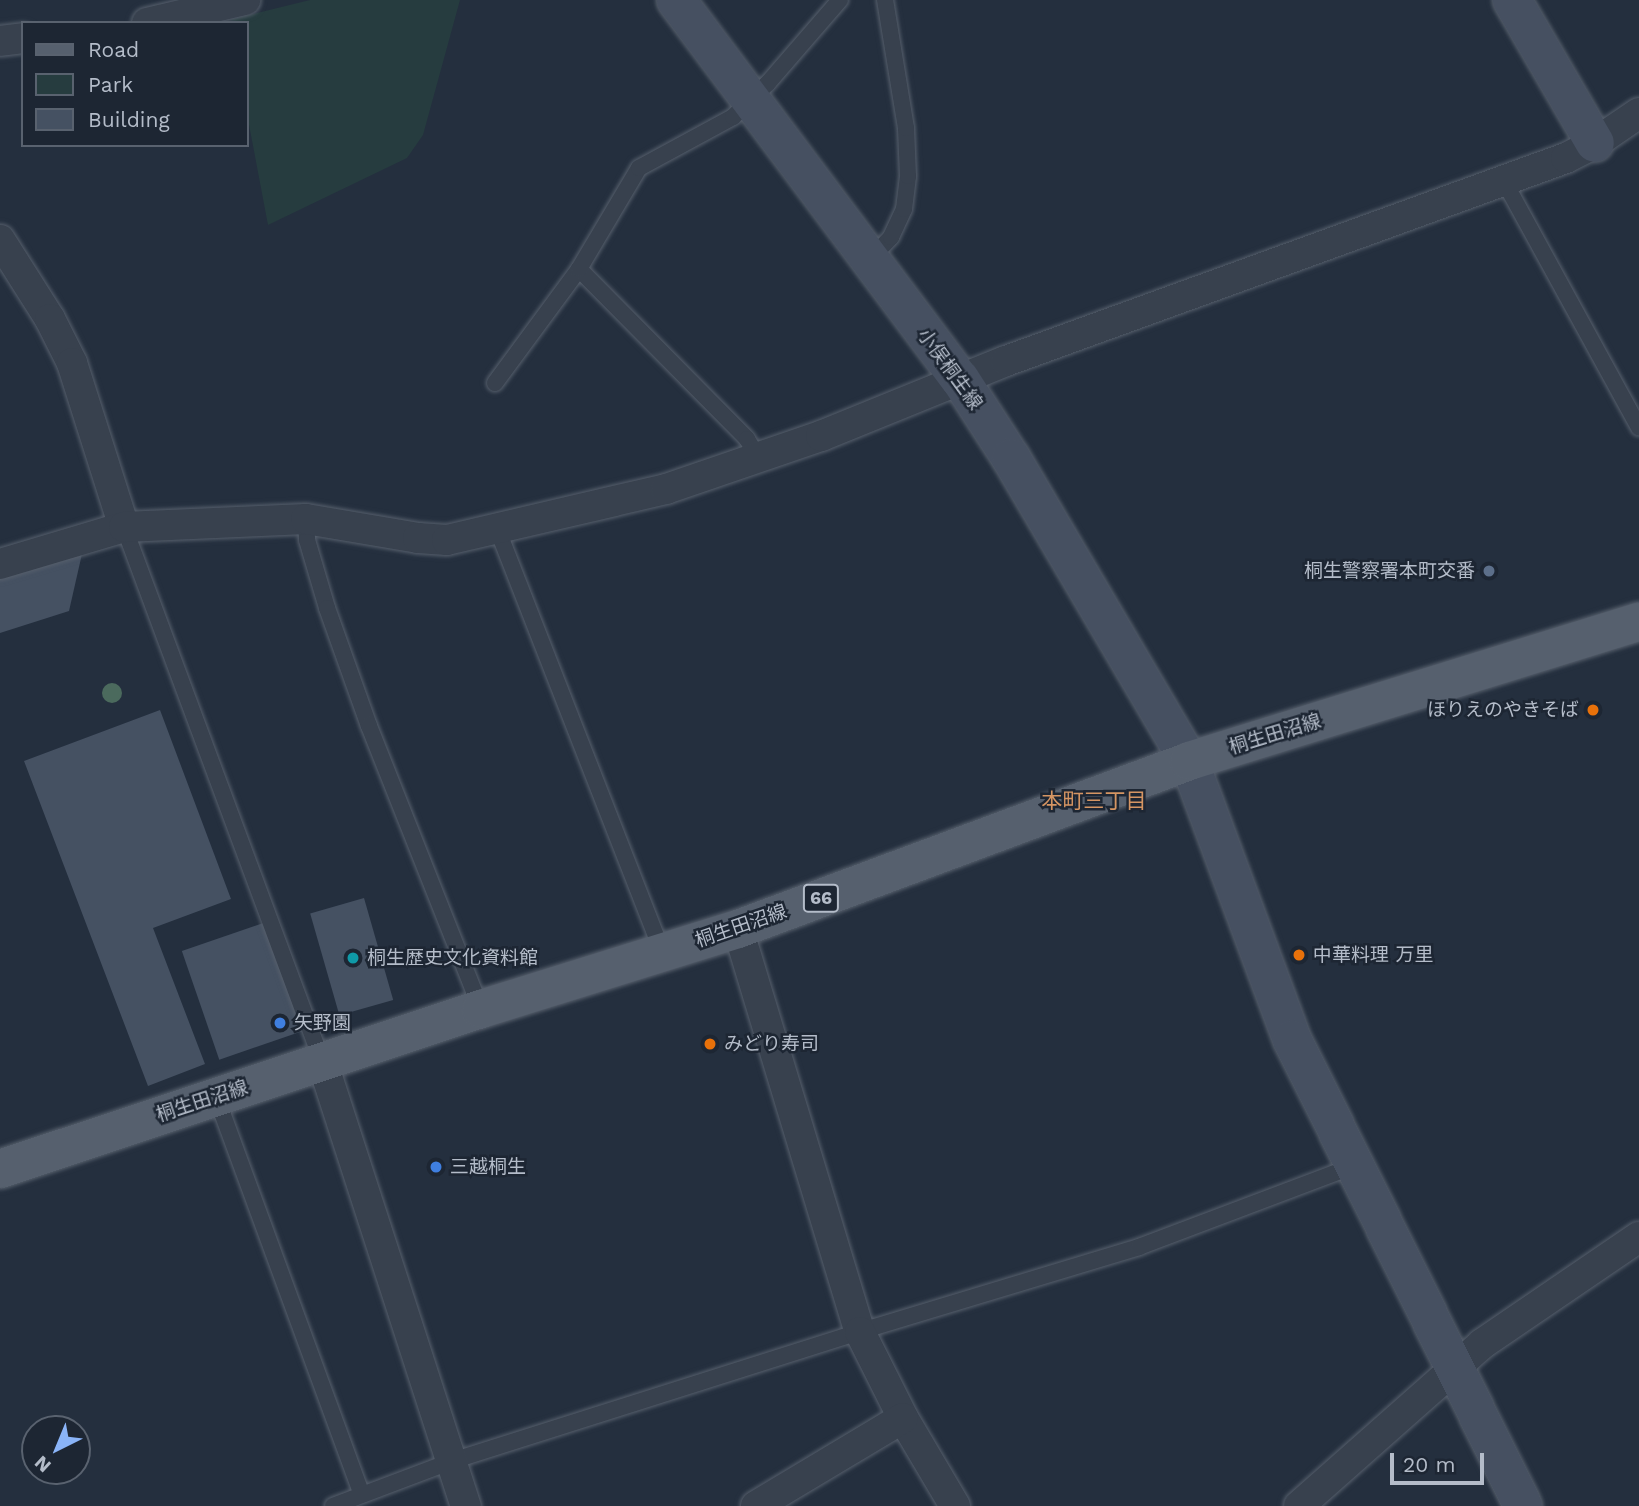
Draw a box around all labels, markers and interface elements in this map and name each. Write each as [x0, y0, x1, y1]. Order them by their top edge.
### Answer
legend [21, 21, 248, 147]
text: Road [88, 37, 139, 62]
text: Park [88, 72, 133, 97]
text: Building [88, 107, 170, 132]
street label: 小俣桐生線 [913, 324, 987, 414]
place label: 桐生警察署本町交番 [1304, 560, 1475, 582]
marker: 桐生警察署本町交番 [1481, 563, 1497, 579]
place label: ほりえのやきそば [1427, 699, 1579, 721]
marker: ほりえのやきそば [1585, 702, 1601, 718]
street label: 桐生田沼線 [1226, 709, 1324, 759]
district label: 本町三丁目 [1042, 788, 1146, 814]
road number: 66 [802, 884, 840, 912]
street label: 桐生田沼線 [692, 900, 790, 952]
place label: 中華料理 万里 [1313, 944, 1433, 966]
place label: 桐生歴史文化資料館 [367, 947, 538, 969]
marker: 中華料理 万里 [1291, 947, 1307, 963]
marker: 桐生歴史文化資料館 [345, 950, 361, 966]
place label: 矢野園 [294, 1012, 351, 1034]
marker: 矢野園 [272, 1015, 288, 1031]
place label: みどり寿司 [724, 1033, 819, 1055]
marker: みどり寿司 [702, 1036, 718, 1052]
street label: 桐生田沼線 [153, 1075, 251, 1127]
place label: 三越桐生 [450, 1156, 526, 1178]
marker: 三越桐生 [428, 1159, 444, 1175]
north arrow [21, 1415, 91, 1485]
scale bar [1394, 1440, 1488, 1484]
text: N [30, 1451, 56, 1477]
text: 20 m [1403, 1452, 1455, 1477]

